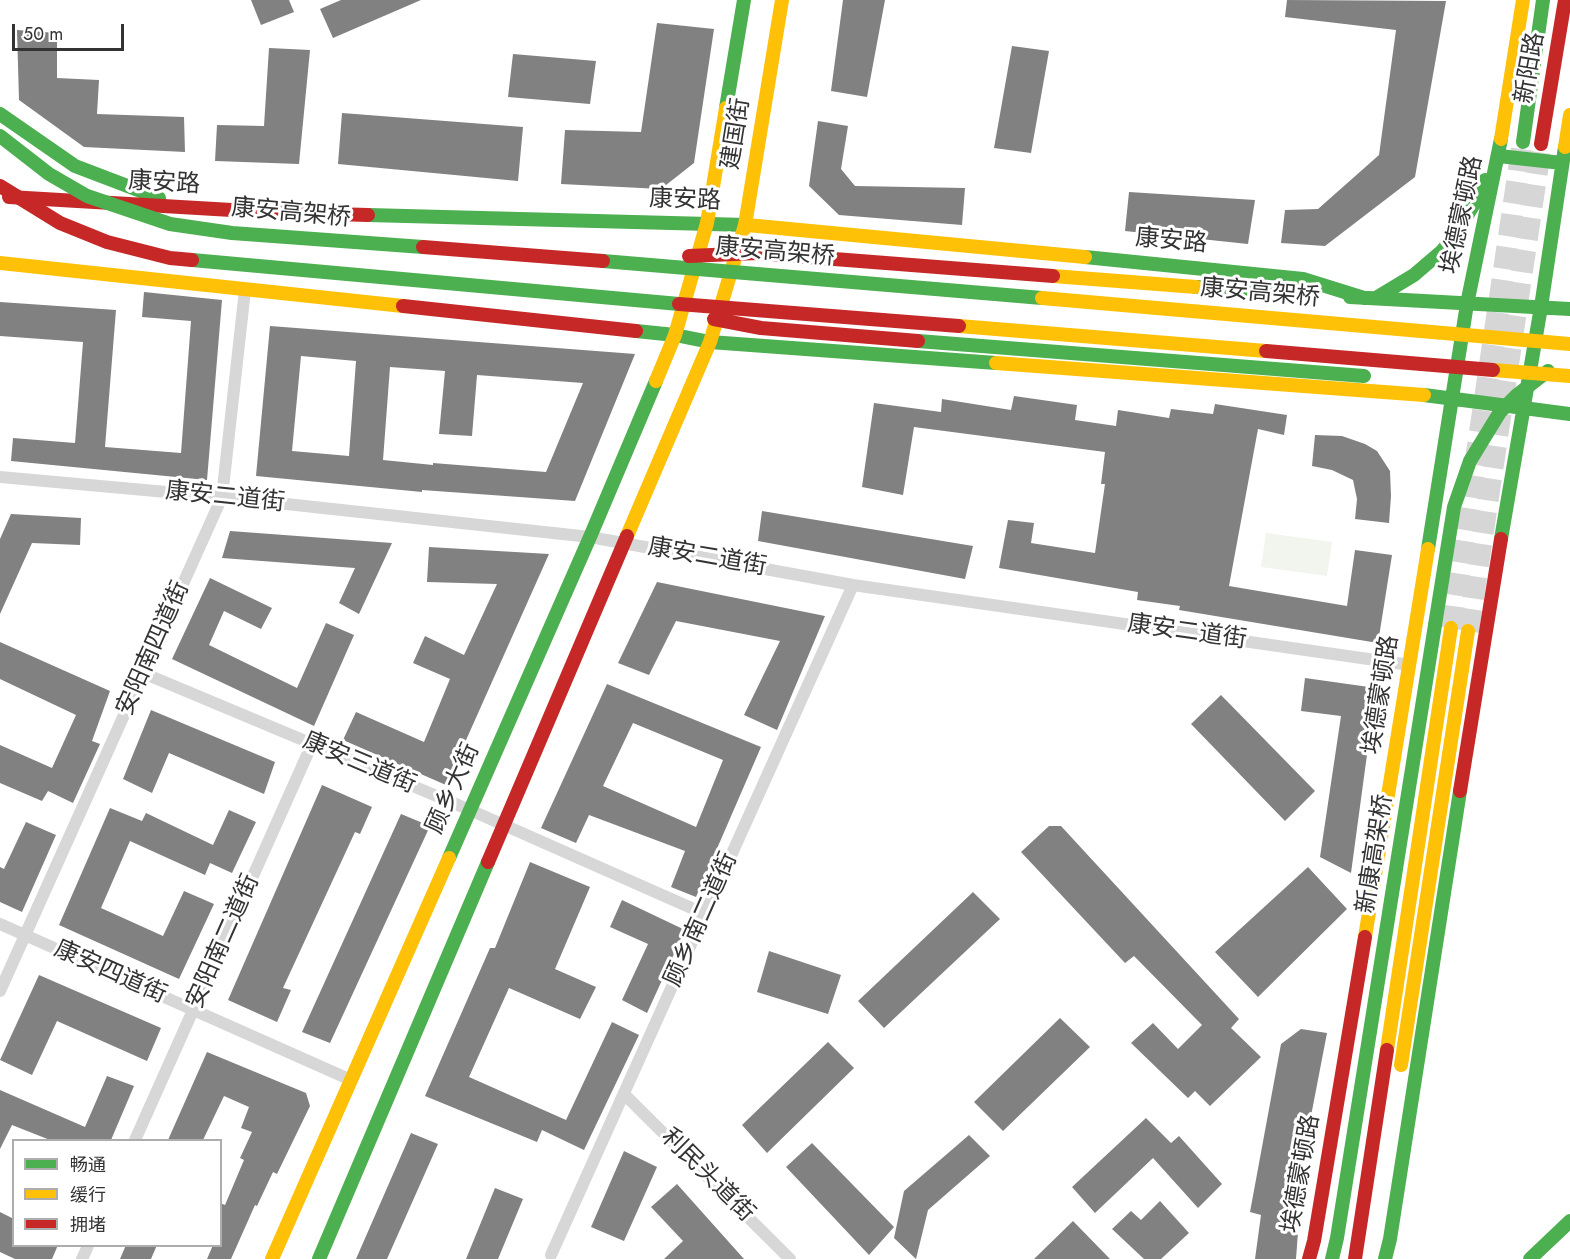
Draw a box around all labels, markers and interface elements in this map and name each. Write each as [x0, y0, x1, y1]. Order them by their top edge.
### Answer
scale bar [15, 12, 128, 50]
text: 50 m [23, 21, 63, 47]
street label: 新阳路 [1511, 30, 1551, 106]
street label: 建国街 [717, 96, 757, 172]
street label: 埃德蒙顿路 [1436, 153, 1490, 277]
street label: 康安路 [127, 168, 201, 200]
street label: 康安路 [649, 185, 721, 217]
street label: 康安高架桥 [230, 194, 352, 234]
street label: 康安路 [1134, 225, 1208, 259]
street label: 康安高架桥 [714, 233, 836, 273]
street label: 康安高架桥 [1199, 274, 1321, 314]
street label: 康安二道街 [164, 477, 286, 519]
street label: 康安二道街 [645, 533, 769, 583]
street label: 安阳南四道街 [112, 577, 196, 721]
street label: 康安二道街 [1126, 610, 1248, 656]
street label: 埃德蒙顿路 [1358, 633, 1406, 757]
street label: 康安三道街 [298, 727, 420, 801]
street label: 顾乡大街 [421, 739, 487, 839]
street label: 新康高架桥 [1352, 792, 1400, 916]
street label: 顾乡南二道街 [660, 848, 744, 992]
street label: 安阳南二道街 [182, 870, 266, 1014]
street label: 康安四道街 [49, 935, 171, 1011]
street label: 埃德蒙顿路 [1277, 1112, 1327, 1236]
street label: 利民头道街 [654, 1123, 760, 1229]
legend [12, 1139, 222, 1247]
text: 畅通 [70, 1152, 106, 1178]
text: 缓行 [70, 1182, 106, 1208]
text: 拥堵 [70, 1212, 106, 1238]

